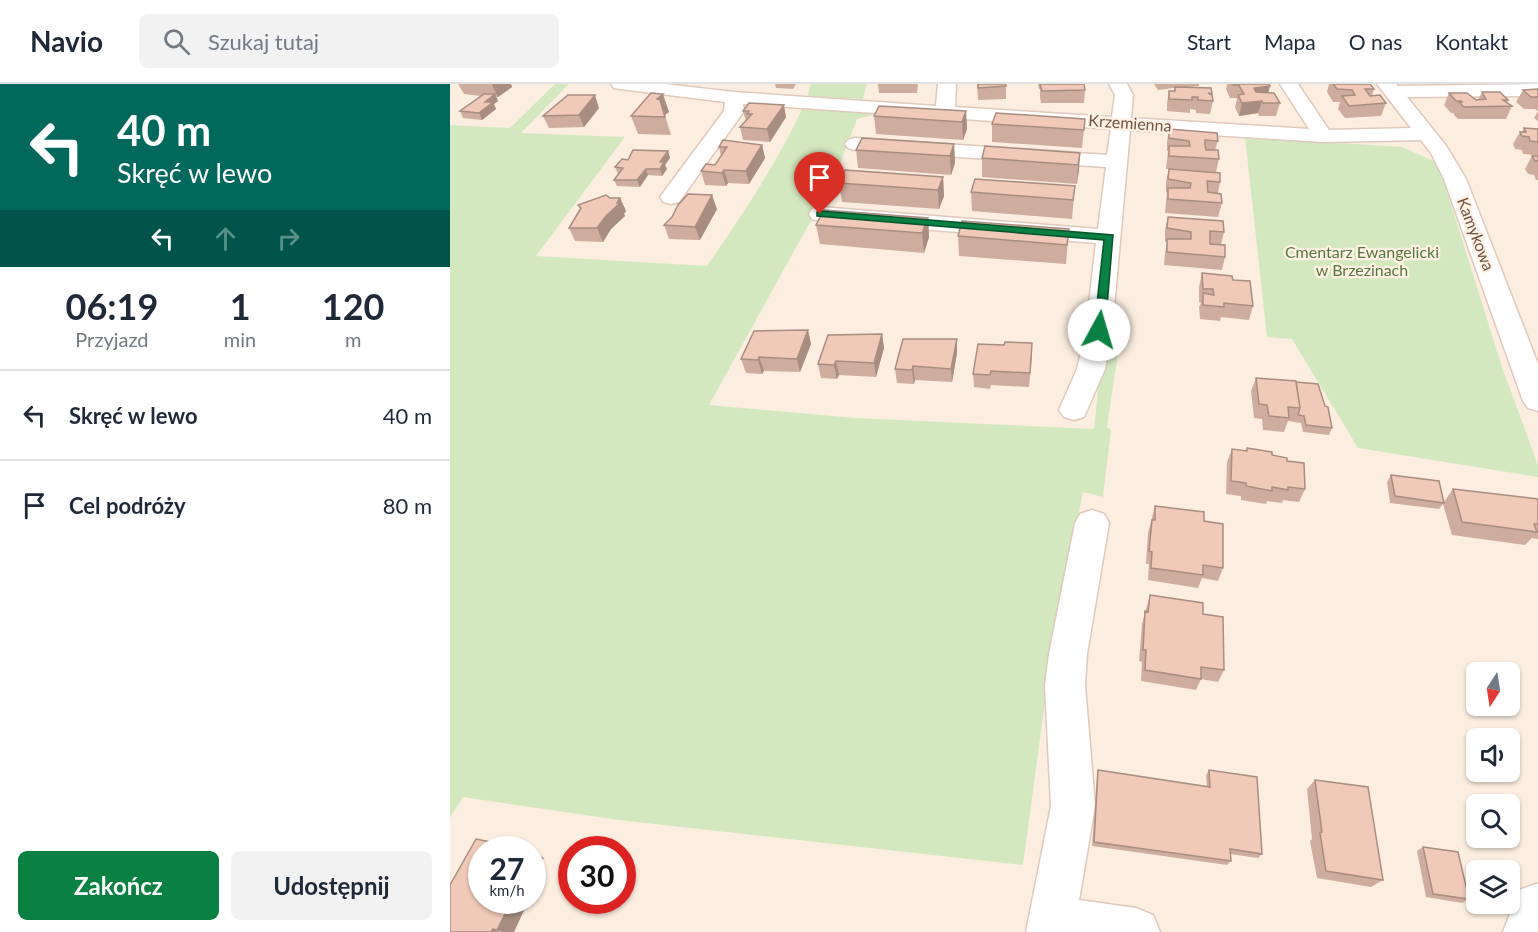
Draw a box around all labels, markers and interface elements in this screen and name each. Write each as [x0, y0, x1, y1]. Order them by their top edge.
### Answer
search box [139, 14, 559, 68]
text: Navio [30, 24, 103, 58]
icon: search [160, 25, 193, 58]
text: Szukaj tutaj [208, 28, 319, 55]
text: Start [1187, 29, 1231, 54]
text: Mapa [1264, 29, 1316, 54]
text: O nas [1349, 29, 1402, 54]
text: Kontakt [1435, 29, 1508, 54]
text: 40 m [117, 105, 211, 155]
icon: left [18, 108, 96, 186]
street label: Krzemienna [1088, 110, 1172, 135]
pin [794, 152, 845, 214]
text: Skręć w lewo [117, 156, 272, 189]
icon: arrive [803, 161, 836, 194]
street label: Kamykowa [1454, 195, 1499, 273]
icon: left [146, 222, 179, 255]
icon: ahead [209, 222, 242, 255]
icon: right [272, 222, 305, 255]
park label: Cmentarz Ewangelicki w Brzezinach [1285, 242, 1439, 279]
text: 06:19 [66, 284, 158, 328]
text: 1 [230, 284, 251, 328]
text: 120 [322, 284, 384, 328]
position arrow [1067, 298, 1131, 362]
text: Przyjazd [75, 327, 149, 351]
text: min [224, 327, 256, 351]
text: m [345, 327, 361, 351]
icon: left [18, 399, 51, 432]
text: Skręć w lewo [69, 402, 198, 429]
text: 40 m [383, 402, 432, 429]
icon: arrive [18, 489, 51, 522]
text: Cel podróży [69, 492, 186, 519]
text: 80 m [383, 492, 432, 519]
north arrow [1466, 662, 1520, 716]
map controls [1466, 662, 1520, 914]
button: sound [1466, 728, 1520, 782]
button: search [1466, 794, 1520, 848]
speed limit sign: 30 [558, 836, 636, 914]
text: 27 [490, 850, 524, 886]
button: Zakończ [18, 851, 219, 920]
button: Udostępnij [231, 851, 432, 920]
button: layers [1466, 860, 1520, 914]
text: km/h [489, 881, 525, 899]

